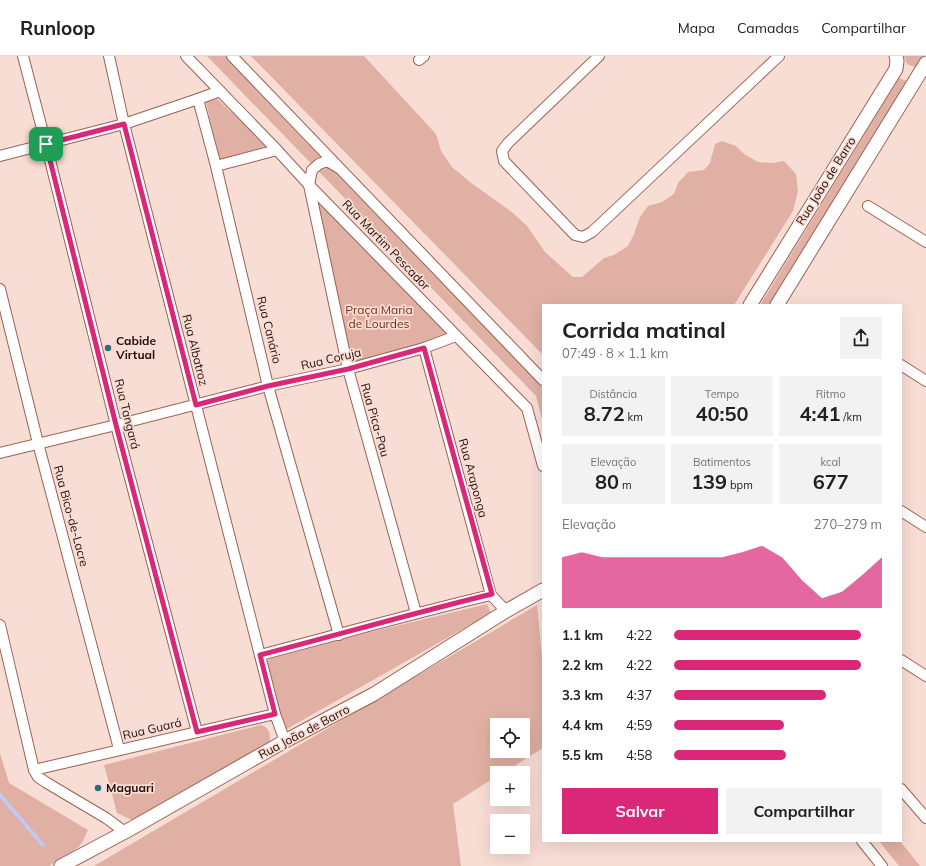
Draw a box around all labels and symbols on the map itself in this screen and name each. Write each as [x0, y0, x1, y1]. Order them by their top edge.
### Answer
pin [29, 127, 63, 161]
street label: Rua João de Barro [792, 134, 859, 228]
street label: Rua Martim Pescador [339, 196, 434, 293]
street label: Rua Canário [254, 295, 285, 365]
park label: Praça Maria de Lourdes [345, 302, 413, 331]
street label: Rua Albatroz [179, 313, 212, 387]
place label: Cabide Virtual [115, 333, 156, 362]
marker: Cabide Virtual [103, 343, 113, 353]
street label: Rua Coruja [299, 344, 363, 373]
street label: Rua Tangará [111, 377, 143, 451]
street label: Rua Pica-Pau [358, 381, 393, 459]
street label: Rua Araponga [456, 437, 491, 519]
street label: Rua Bico-de-Lacre [51, 464, 92, 568]
street label: Rua João de Barro [256, 701, 352, 762]
street label: Rua Guará [121, 714, 183, 743]
place label: Maguari [106, 780, 154, 795]
marker: Maguari [93, 783, 103, 793]

